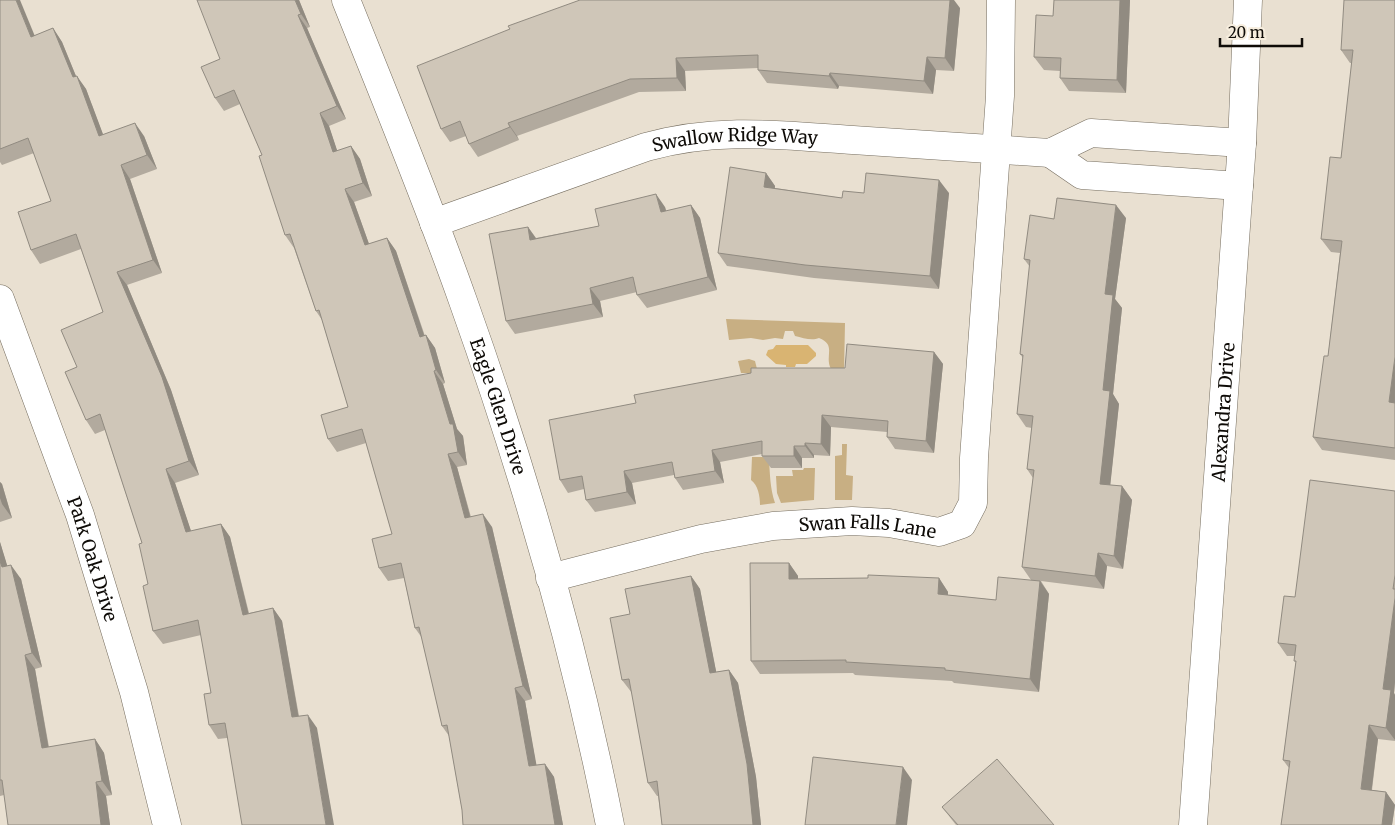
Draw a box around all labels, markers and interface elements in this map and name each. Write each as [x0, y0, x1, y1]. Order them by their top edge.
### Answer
scale bar [1220, 15, 1302, 47]
text: 20 m [1228, 23, 1265, 42]
street label: Swallow Ridge Way [649, 123, 819, 156]
street label: Eagle Glen Drive [465, 335, 532, 477]
street label: Alexandra Drive [1206, 342, 1239, 484]
street label: Park Oak Drive [63, 493, 123, 624]
street label: Swan Falls Lane [798, 509, 938, 543]

